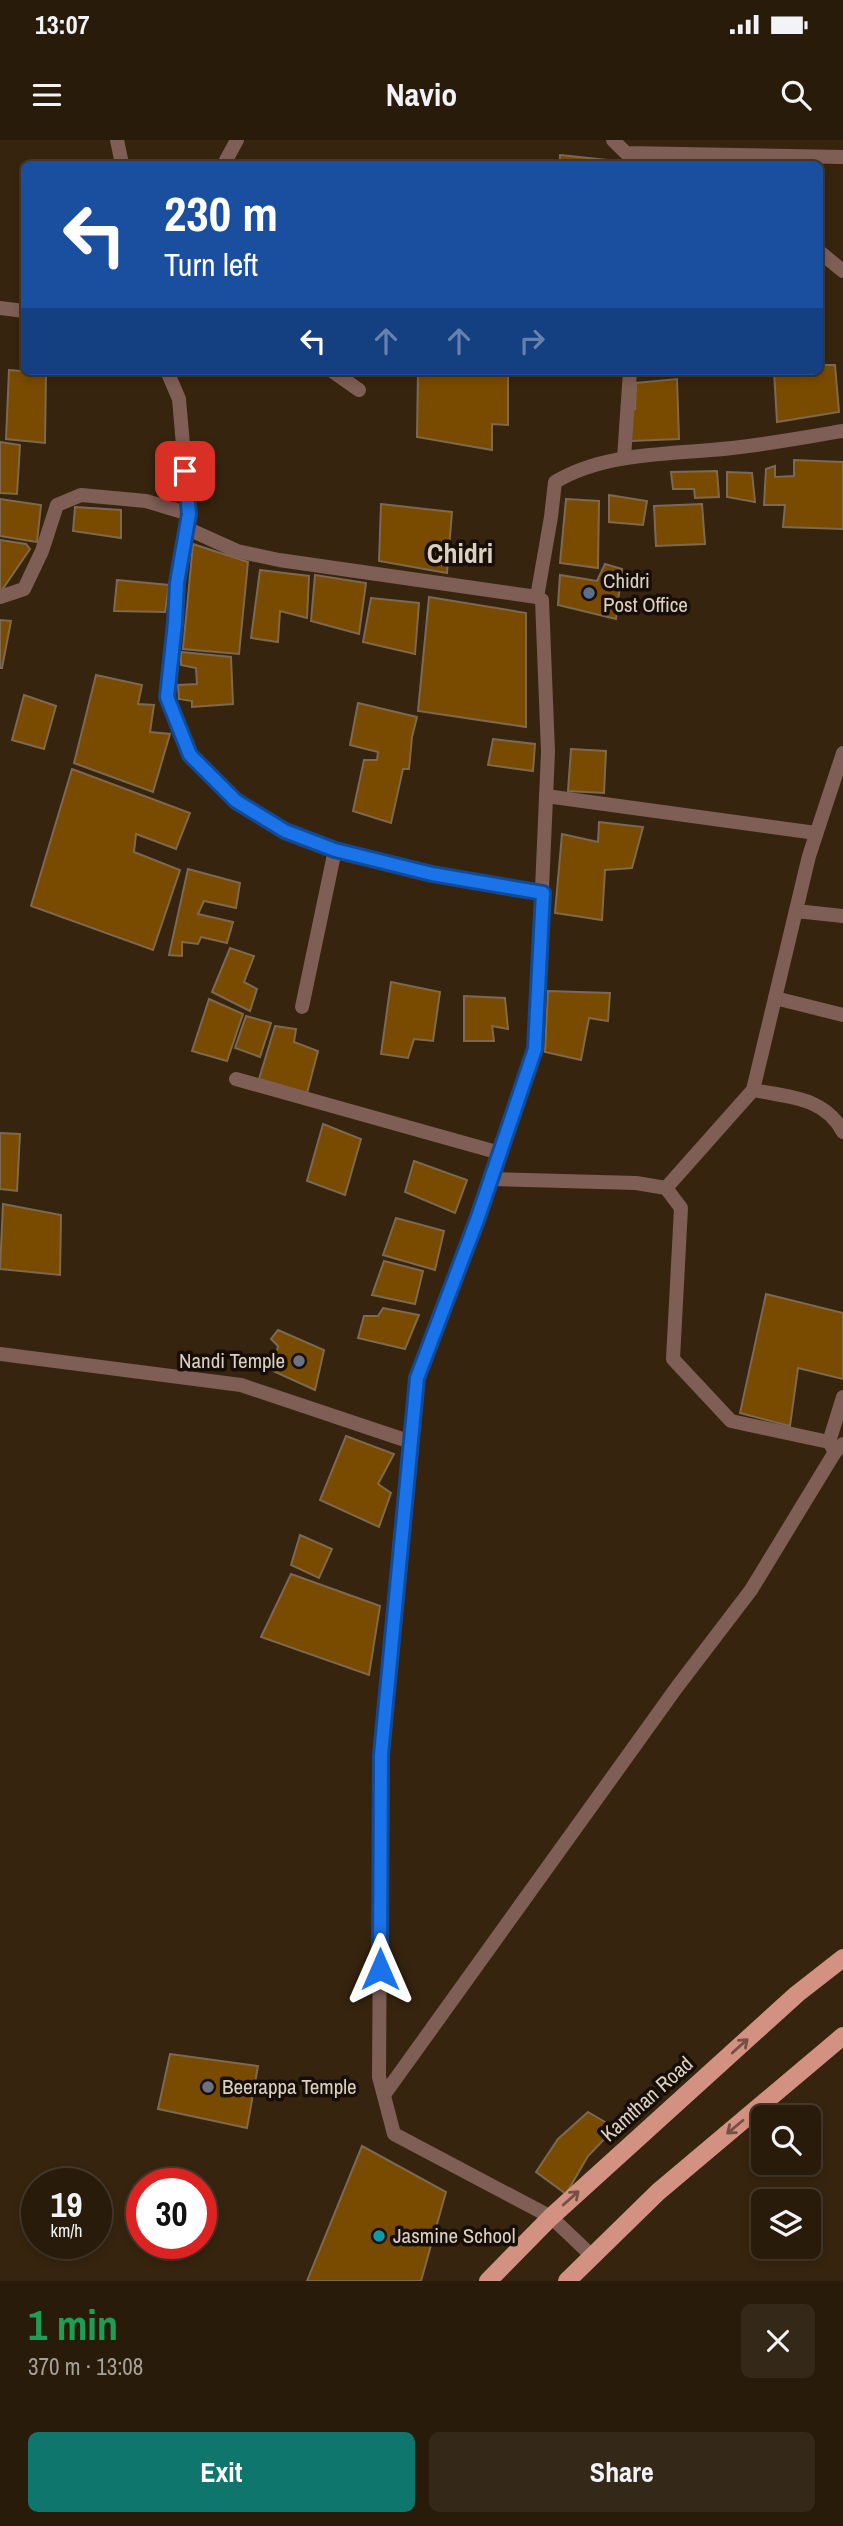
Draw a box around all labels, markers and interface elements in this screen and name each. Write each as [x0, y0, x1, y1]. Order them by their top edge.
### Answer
text: 13:07 [35, 7, 90, 42]
text: Navio [386, 73, 457, 116]
icon: menu [28, 76, 66, 114]
icon: search [777, 76, 815, 114]
text: 230 m [164, 180, 278, 246]
icon: left [49, 189, 140, 280]
text: Turn left [164, 243, 258, 286]
icon: left [294, 322, 332, 360]
icon: ahead [367, 322, 405, 360]
icon: ahead [440, 322, 478, 360]
icon: right [513, 322, 551, 360]
pin [155, 441, 215, 501]
icon: arrive [166, 452, 204, 490]
district label: Chidri [427, 534, 493, 572]
place label: Chidri Post Office [603, 566, 688, 619]
marker: Chidri Post Office [581, 585, 597, 601]
place label: Nandi Temple [179, 1346, 285, 1375]
marker: Nandi Temple [291, 1353, 307, 1369]
position arrow [343, 1932, 417, 2006]
one-way arrow [731, 2037, 748, 2054]
street label: Kamthan Road [594, 2049, 699, 2148]
place label: Beerappa Temple [222, 2072, 357, 2101]
marker: Beerappa Temple [200, 2079, 216, 2095]
map controls [751, 2105, 821, 2259]
button: search [751, 2105, 821, 2175]
one-way arrow [726, 2119, 744, 2135]
speed limit sign: 30 [126, 2168, 217, 2259]
text: 19 [51, 2181, 82, 2228]
button: layers [751, 2189, 821, 2259]
one-way arrow [562, 2191, 580, 2207]
text: km/h [51, 2218, 83, 2243]
place label: Jasmine School [393, 2221, 516, 2250]
marker: Jasmine School [371, 2228, 387, 2244]
text: 1 min [28, 2297, 118, 2353]
button: close [741, 2304, 815, 2378]
text: 370 m · 13:08 [28, 2351, 143, 2382]
button: Exit [28, 2432, 415, 2512]
button: Share [429, 2432, 815, 2512]

